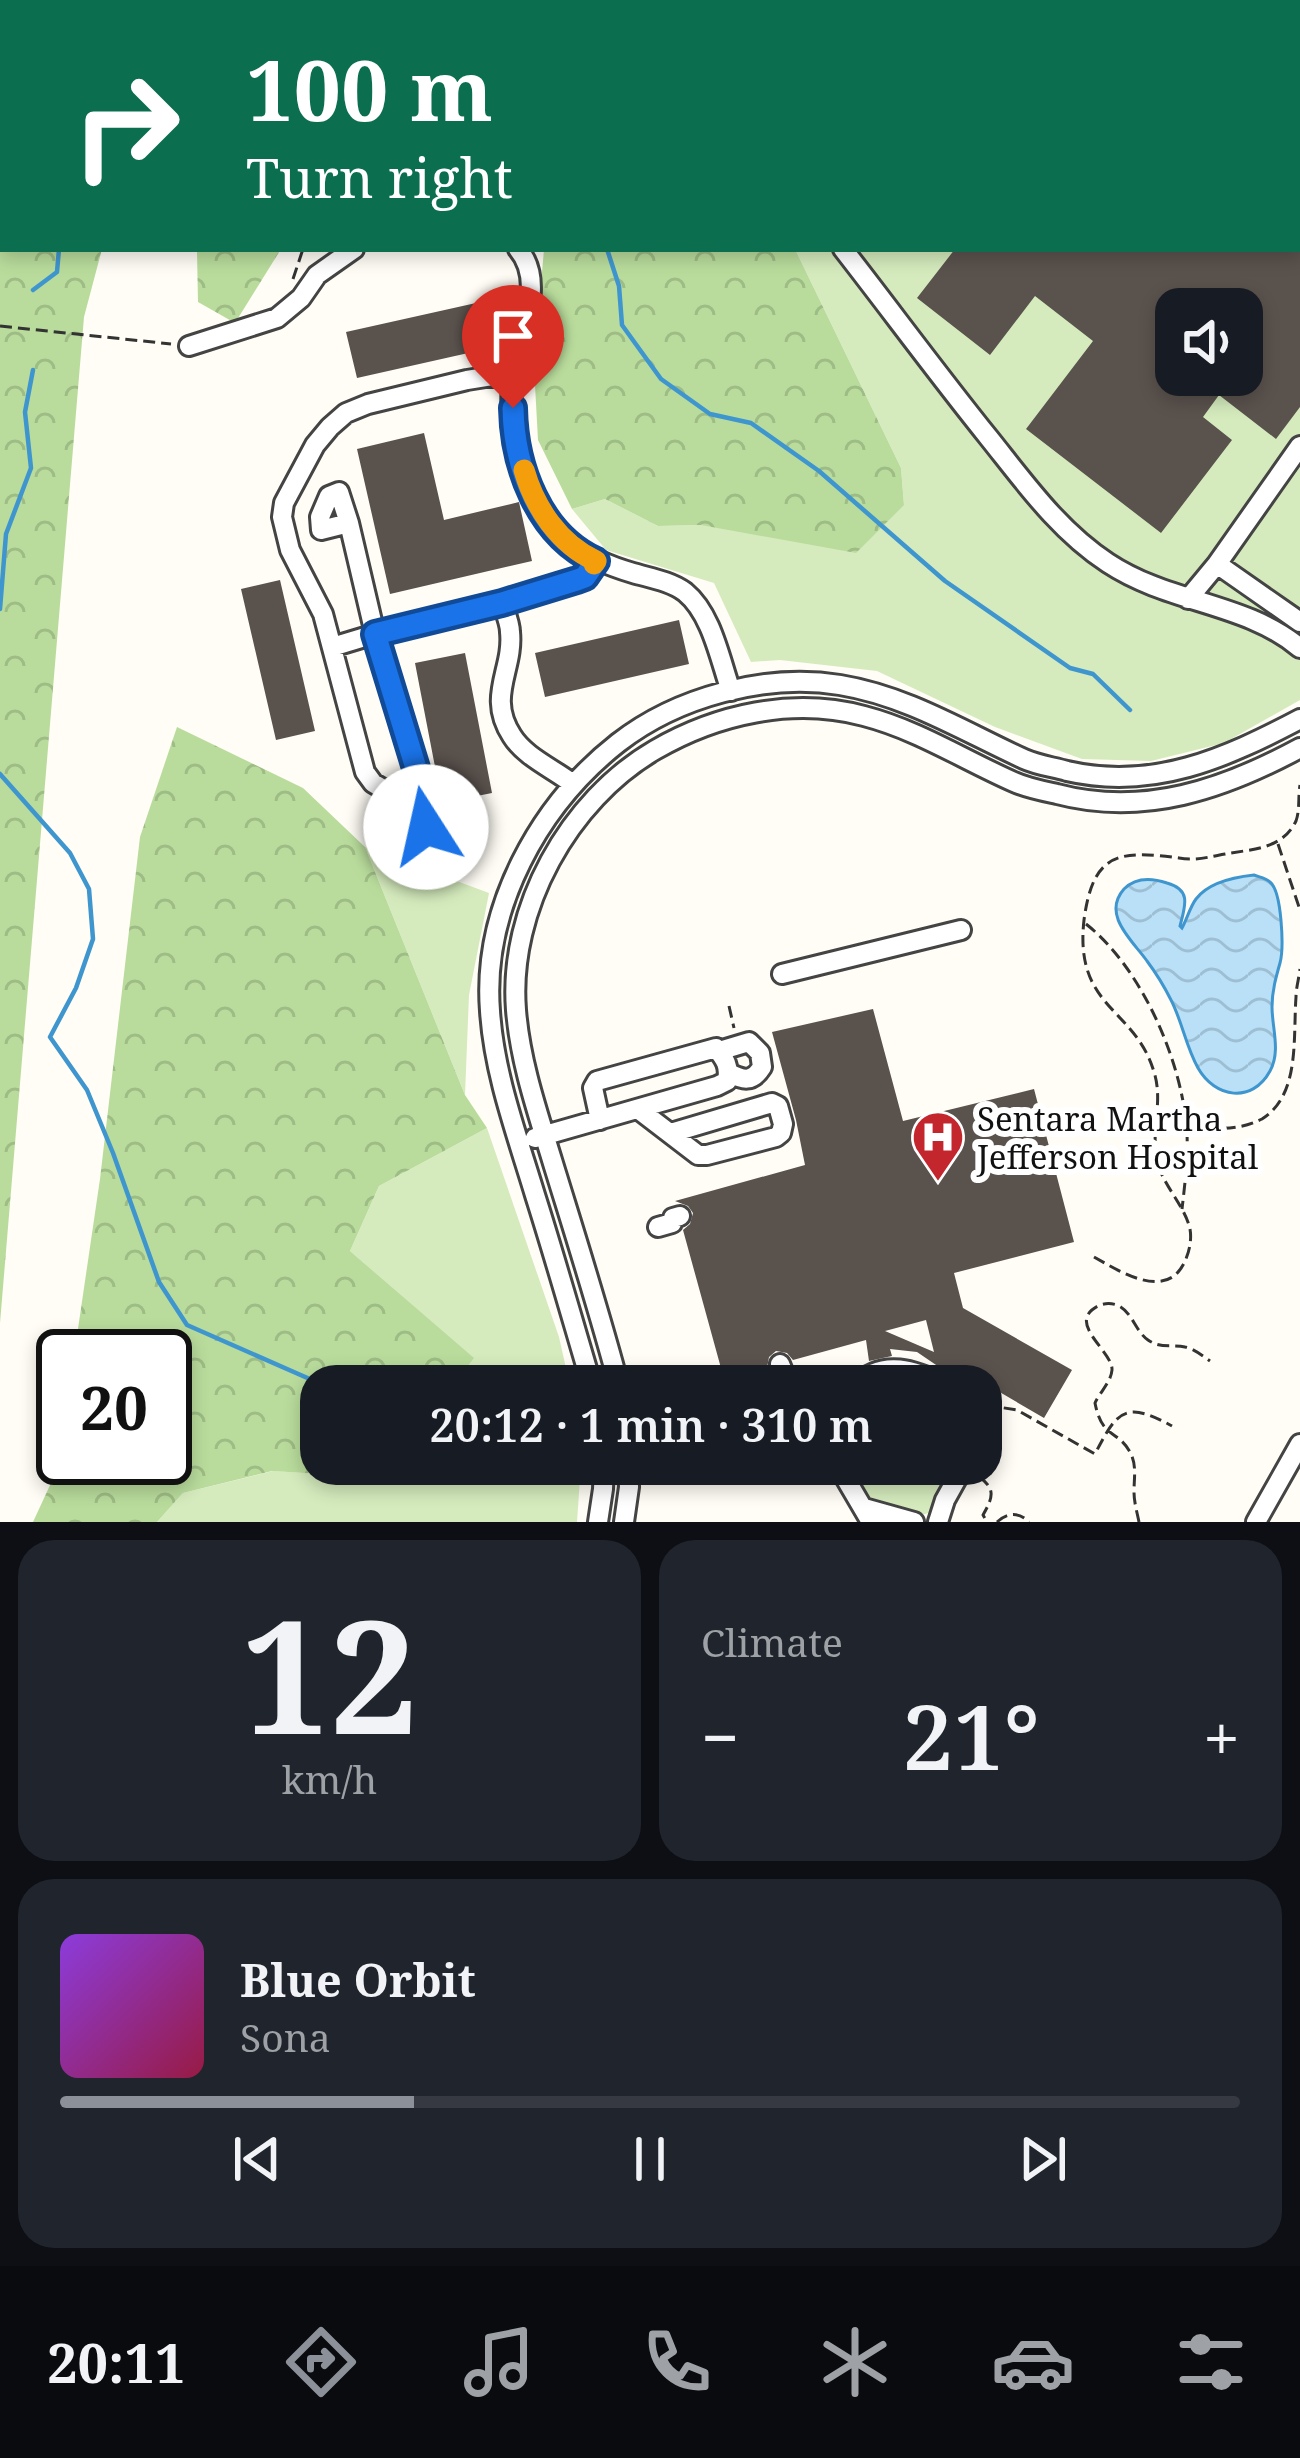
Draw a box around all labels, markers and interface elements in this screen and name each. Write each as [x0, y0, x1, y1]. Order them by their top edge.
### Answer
text: 100 m [246, 31, 493, 146]
icon: right [48, 48, 204, 204]
text: Turn right [246, 140, 513, 214]
pin [462, 285, 564, 408]
map controls [1155, 288, 1263, 396]
button: sound [1155, 288, 1263, 396]
icon: arrive [480, 303, 546, 369]
position arrow [363, 764, 489, 890]
place label: Sentara Martha Jefferson Hospital [976, 1096, 1258, 1179]
hospital icon: Sentara Martha Jefferson Hospital [910, 1109, 966, 1183]
speed limit sign: 20 [36, 1329, 192, 1485]
text: 20:12 · 1 min · 310 m [429, 1394, 873, 1455]
text: 12 [241, 1567, 418, 1780]
text: Climate [701, 1615, 843, 1668]
text: 21° [902, 1674, 1040, 1796]
text: − [701, 1691, 739, 1781]
text: + [1203, 1691, 1240, 1781]
text: km/h [282, 1752, 377, 1805]
text: Blue Orbit [240, 1949, 476, 2010]
text: Sona [240, 2010, 331, 2063]
icon: previous [224, 2126, 290, 2192]
icon: pause [617, 2126, 683, 2192]
icon: next [1010, 2126, 1076, 2192]
icon: directions [279, 2320, 363, 2404]
icon: music [457, 2320, 541, 2404]
icon: phone [635, 2320, 719, 2404]
icon: climate [813, 2320, 897, 2404]
icon: car [991, 2320, 1075, 2404]
icon: filters [1169, 2320, 1253, 2404]
text: 20:11 [47, 2325, 185, 2399]

